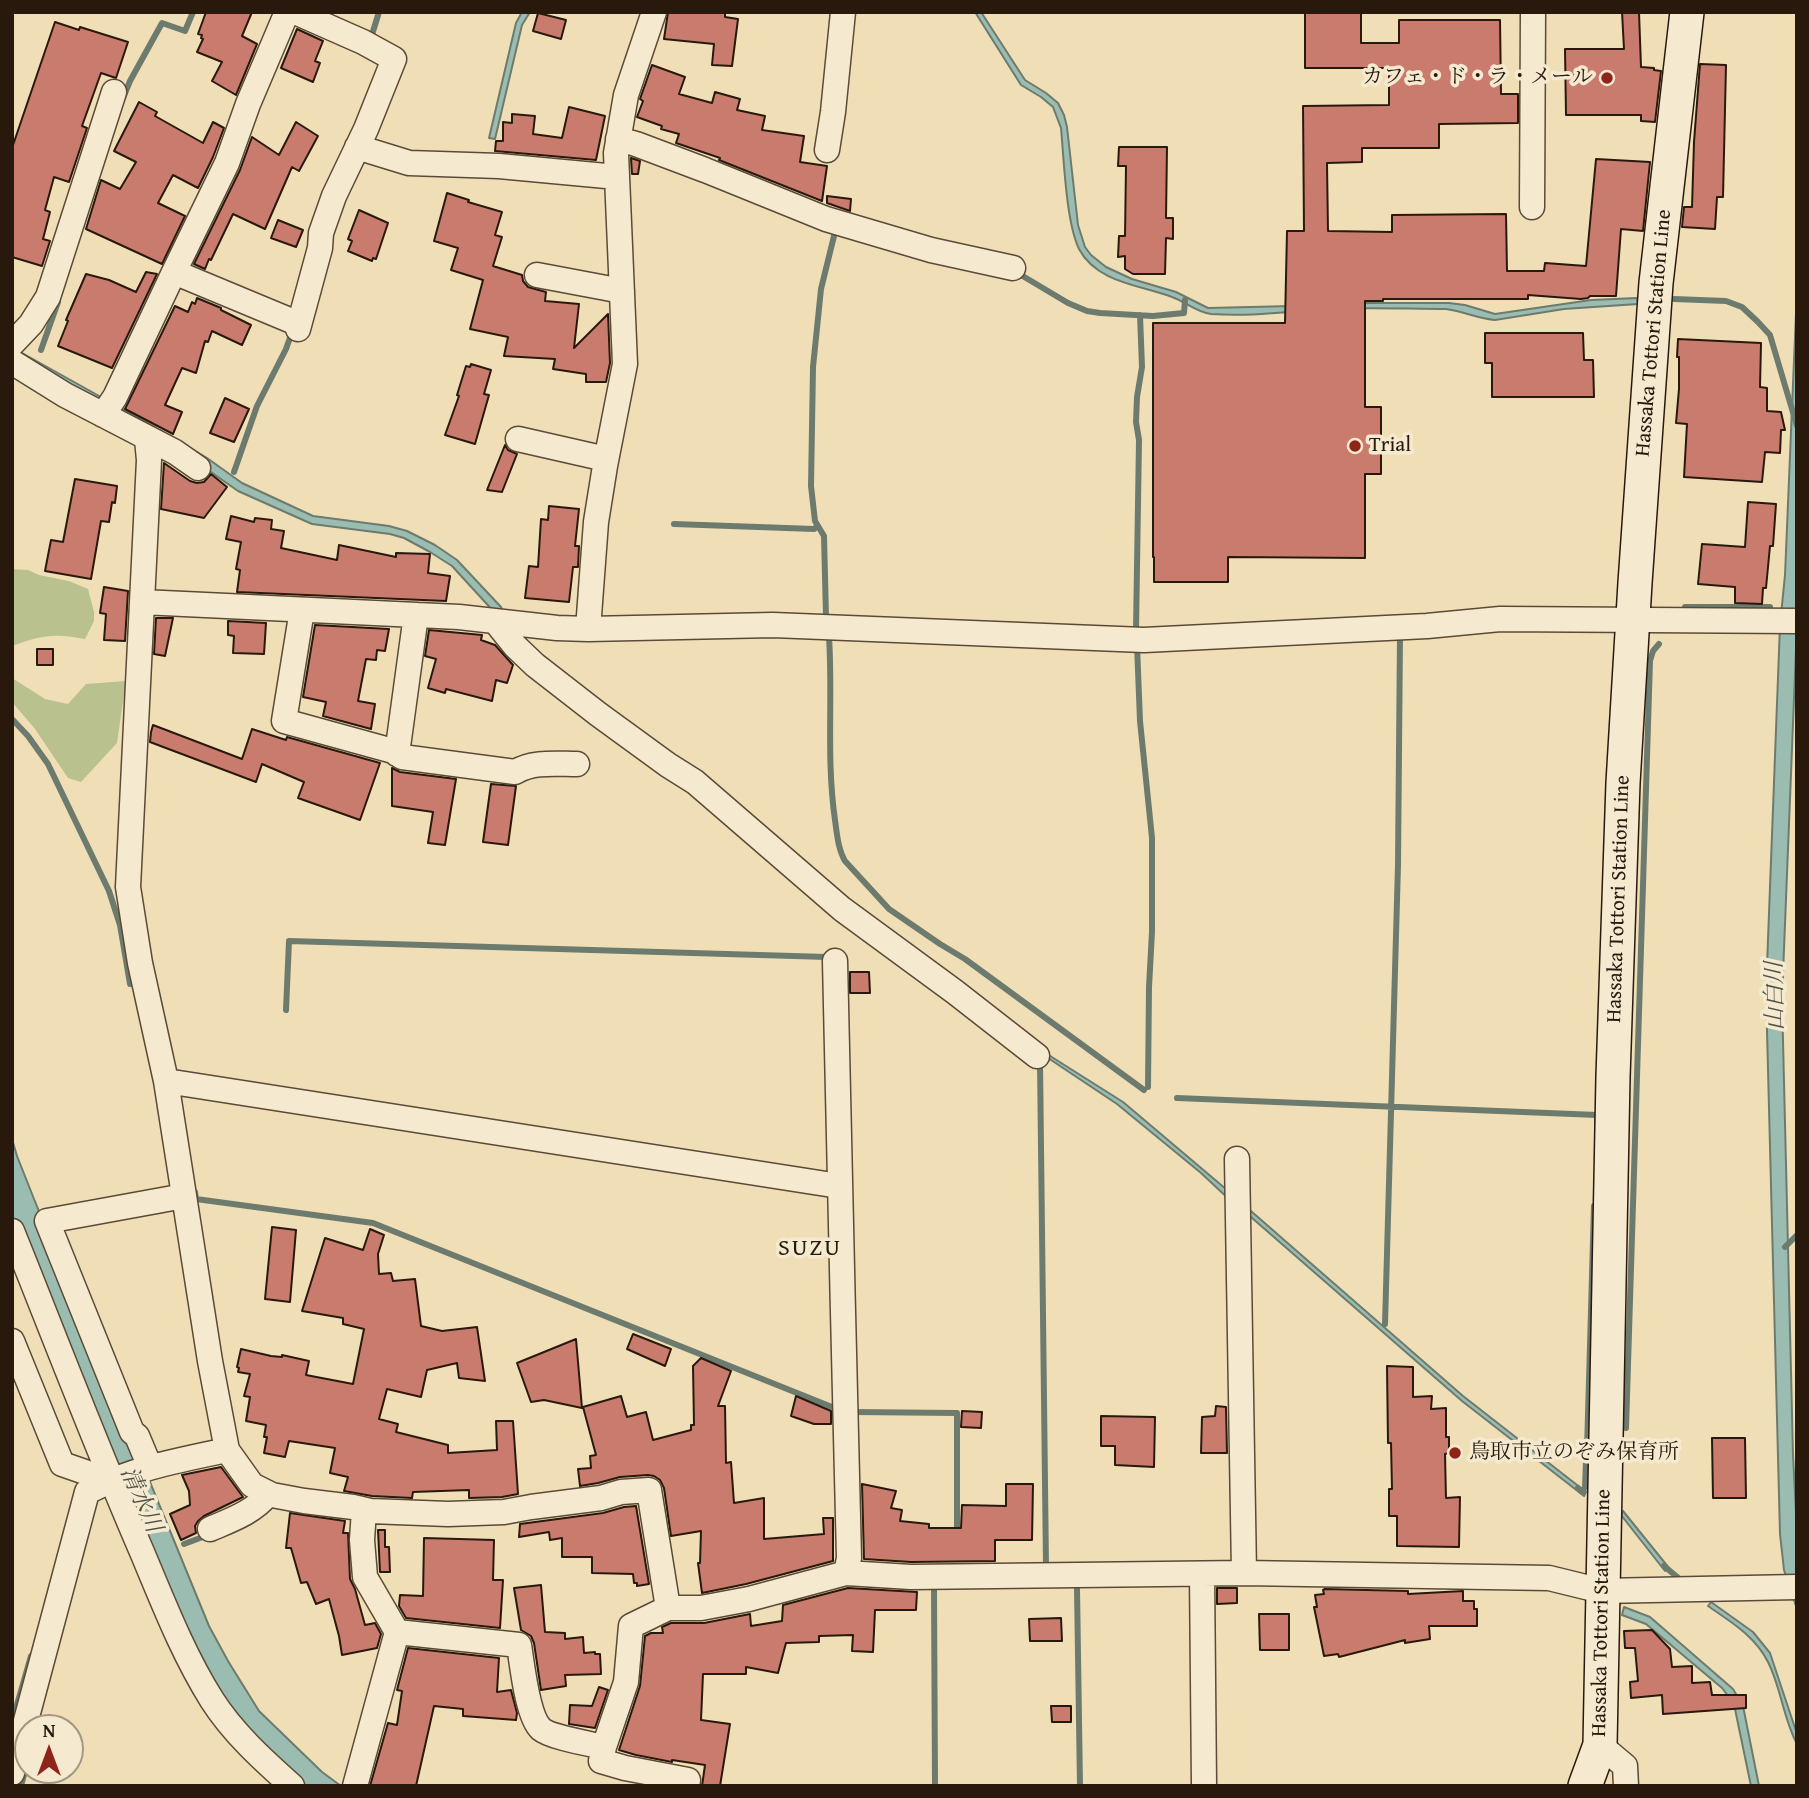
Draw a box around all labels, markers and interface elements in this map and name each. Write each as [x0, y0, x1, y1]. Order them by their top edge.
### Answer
place label: カフェ・ド・ラ・メール [1362, 65, 1593, 91]
marker: カフェ・ド・ラ・メール [1599, 70, 1615, 86]
street label: Hassaka Tottori Station Line [1631, 208, 1677, 458]
place label: Trial [1369, 433, 1411, 459]
marker: Trial [1347, 438, 1363, 454]
street label: Hassaka Tottori Station Line [1602, 775, 1636, 1023]
water label: 山白川 [1762, 961, 1790, 1031]
district label: SUZU [778, 1235, 842, 1263]
place label: 鳥取市立のぞみ保育所 [1469, 1440, 1679, 1466]
marker: 鳥取市立のぞみ保育所 [1447, 1445, 1463, 1461]
water label: 清水川 [113, 1463, 167, 1537]
street label: Hassaka Tottori Station Line [1587, 1489, 1617, 1737]
north arrow [14, 1714, 84, 1784]
text: N [43, 1716, 55, 1744]

